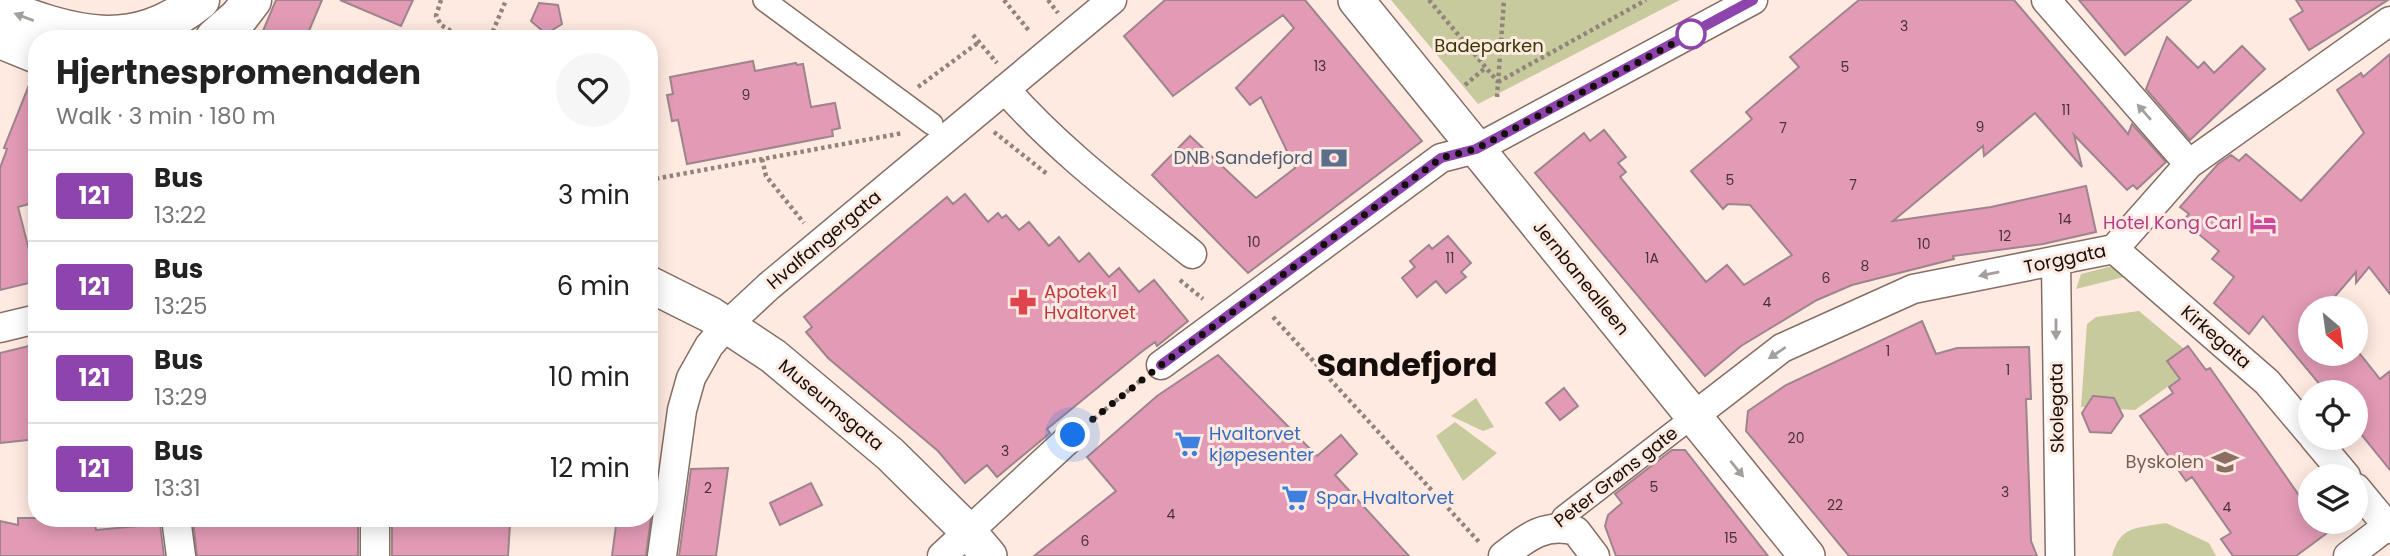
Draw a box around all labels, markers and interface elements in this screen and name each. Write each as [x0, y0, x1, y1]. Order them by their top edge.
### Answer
one-way arrow [13, 11, 34, 22]
house number: 3 [1900, 16, 1908, 36]
unlabelled marker [1676, 19, 1706, 49]
park label: Badeparken [1434, 33, 1544, 58]
text: Hjertnespromenaden [56, 49, 421, 96]
button: heart [556, 53, 630, 127]
house number: 13 [1314, 56, 1326, 76]
house number: 5 [1841, 57, 1849, 77]
house number: 9 [742, 85, 750, 105]
text: Walk · 3 min · 180 m [56, 100, 276, 132]
house number: 11 [2062, 100, 2070, 120]
one-way arrow [2137, 104, 2152, 121]
house number: 9 [1976, 117, 1984, 137]
house number: 7 [1779, 118, 1787, 138]
bank icon: DNB Sandefjord [1319, 143, 1349, 173]
place label: DNB Sandefjord [1173, 145, 1313, 170]
text: Bus [154, 160, 203, 196]
house number: 5 [1726, 170, 1734, 190]
house number: 7 [1849, 175, 1857, 195]
text: 3 min [558, 177, 630, 213]
text: 121 [79, 179, 110, 212]
street label: Hvalfangergata [761, 184, 886, 295]
text: 13:22 [154, 199, 206, 231]
hotel icon: Hotel Kong Carl [2248, 208, 2278, 238]
house number: 14 [2058, 209, 2072, 229]
place label: Hotel Kong Carl [2103, 210, 2242, 235]
street label: Jernbanealleen [1527, 215, 1635, 340]
house number: 12 [1999, 226, 2011, 246]
house number: 10 [1247, 232, 1261, 252]
house number: 10 [1917, 234, 1931, 254]
street label: Torggata [2022, 238, 2108, 279]
house number: 11 [1446, 248, 1454, 268]
house number: 1A [1645, 248, 1659, 268]
text: Bus [154, 251, 203, 287]
house number: 8 [1861, 256, 1870, 276]
text: 6 min [557, 268, 630, 304]
house number: 6 [1822, 268, 1831, 288]
one-way arrow [1978, 269, 2000, 280]
text: 121 [79, 270, 110, 303]
place label: Apotek 1 Hvaltorvet [1044, 279, 1136, 325]
pharmacy icon: Apotek 1 Hvaltorvet [1008, 287, 1038, 317]
text: 13:25 [154, 290, 207, 322]
house number: 4 [1763, 292, 1772, 312]
north arrow [2298, 296, 2368, 366]
map controls [2298, 296, 2368, 534]
street label: Kirkegata [2176, 299, 2257, 374]
one-way arrow [2050, 318, 2062, 340]
house number: 1 [1886, 341, 1890, 361]
text: Bus [154, 342, 203, 378]
district label: Sandefjord [1316, 342, 1498, 387]
one-way arrow [1768, 346, 1786, 360]
street label: Museumsgata [773, 353, 889, 456]
text: 10 min [549, 359, 630, 395]
house number: 1 [2006, 360, 2010, 380]
text: 121 [79, 361, 110, 394]
street label: Skolegata [2043, 363, 2070, 453]
button: locate [2298, 380, 2368, 450]
text: 13:29 [154, 381, 208, 413]
your location [1055, 417, 1090, 452]
street label: Peter Grøns gate [1549, 420, 1683, 533]
place label: Hvaltorvet kjøpesenter [1209, 421, 1314, 467]
house number: 20 [1788, 428, 1804, 448]
supermarket icon: Hvaltorvet kjøpesenter [1173, 429, 1203, 459]
text: Bus [154, 433, 203, 469]
house number: 3 [1001, 441, 1009, 461]
school or university icon: Byskolen [2210, 447, 2240, 477]
place label: Byskolen [2126, 449, 2204, 474]
text: 12 min [550, 450, 630, 486]
text: 121 [79, 452, 110, 485]
one-way arrow [1729, 459, 1744, 477]
button: layers [2298, 464, 2368, 534]
text: 13:31 [154, 472, 201, 504]
house number: 5 [1650, 477, 1658, 497]
house number: 2 [704, 478, 712, 498]
house number: 3 [2001, 482, 2009, 502]
supermarket icon: Spar Hvaltorvet [1280, 483, 1310, 513]
place label: Spar Hvaltorvet [1316, 485, 1454, 510]
house number: 22 [1827, 495, 1843, 515]
house number: 4 [2223, 497, 2232, 517]
house number: 4 [1167, 504, 1176, 524]
house number: 15 [1724, 528, 1738, 548]
house number: 6 [1081, 531, 1090, 551]

